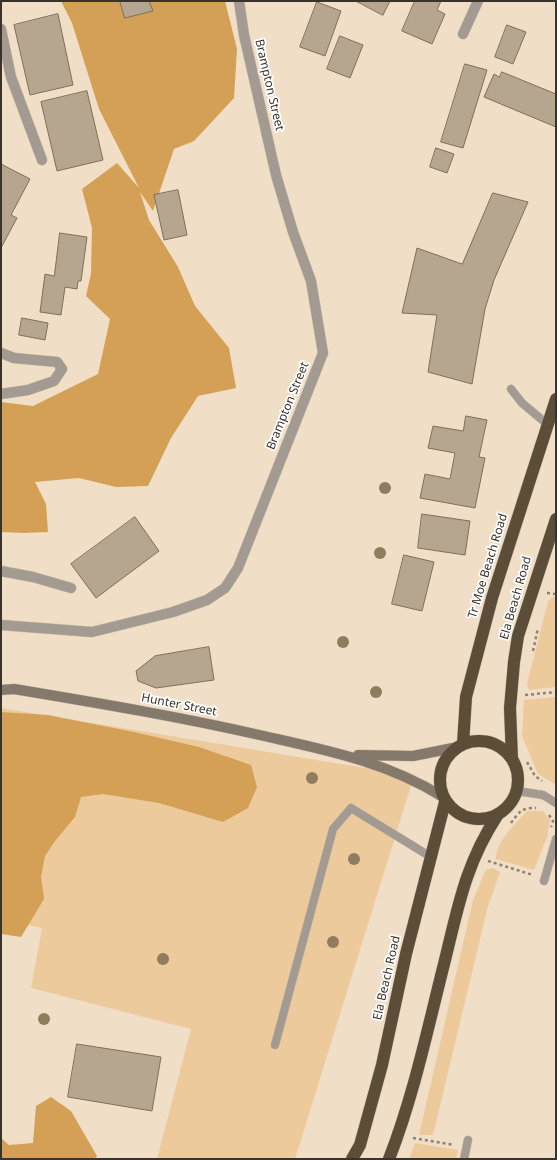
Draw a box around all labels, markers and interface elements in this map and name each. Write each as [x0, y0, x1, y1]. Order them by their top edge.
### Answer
street label: Brampton Street [251, 38, 287, 132]
street label: Brampton Street [264, 360, 312, 452]
street label: Tr Moe Beach Road [465, 512, 511, 620]
street label: Ela Beach Road [497, 555, 535, 641]
street label: Hunter Street [140, 691, 218, 719]
street label: Ela Beach Road [370, 934, 404, 1022]

